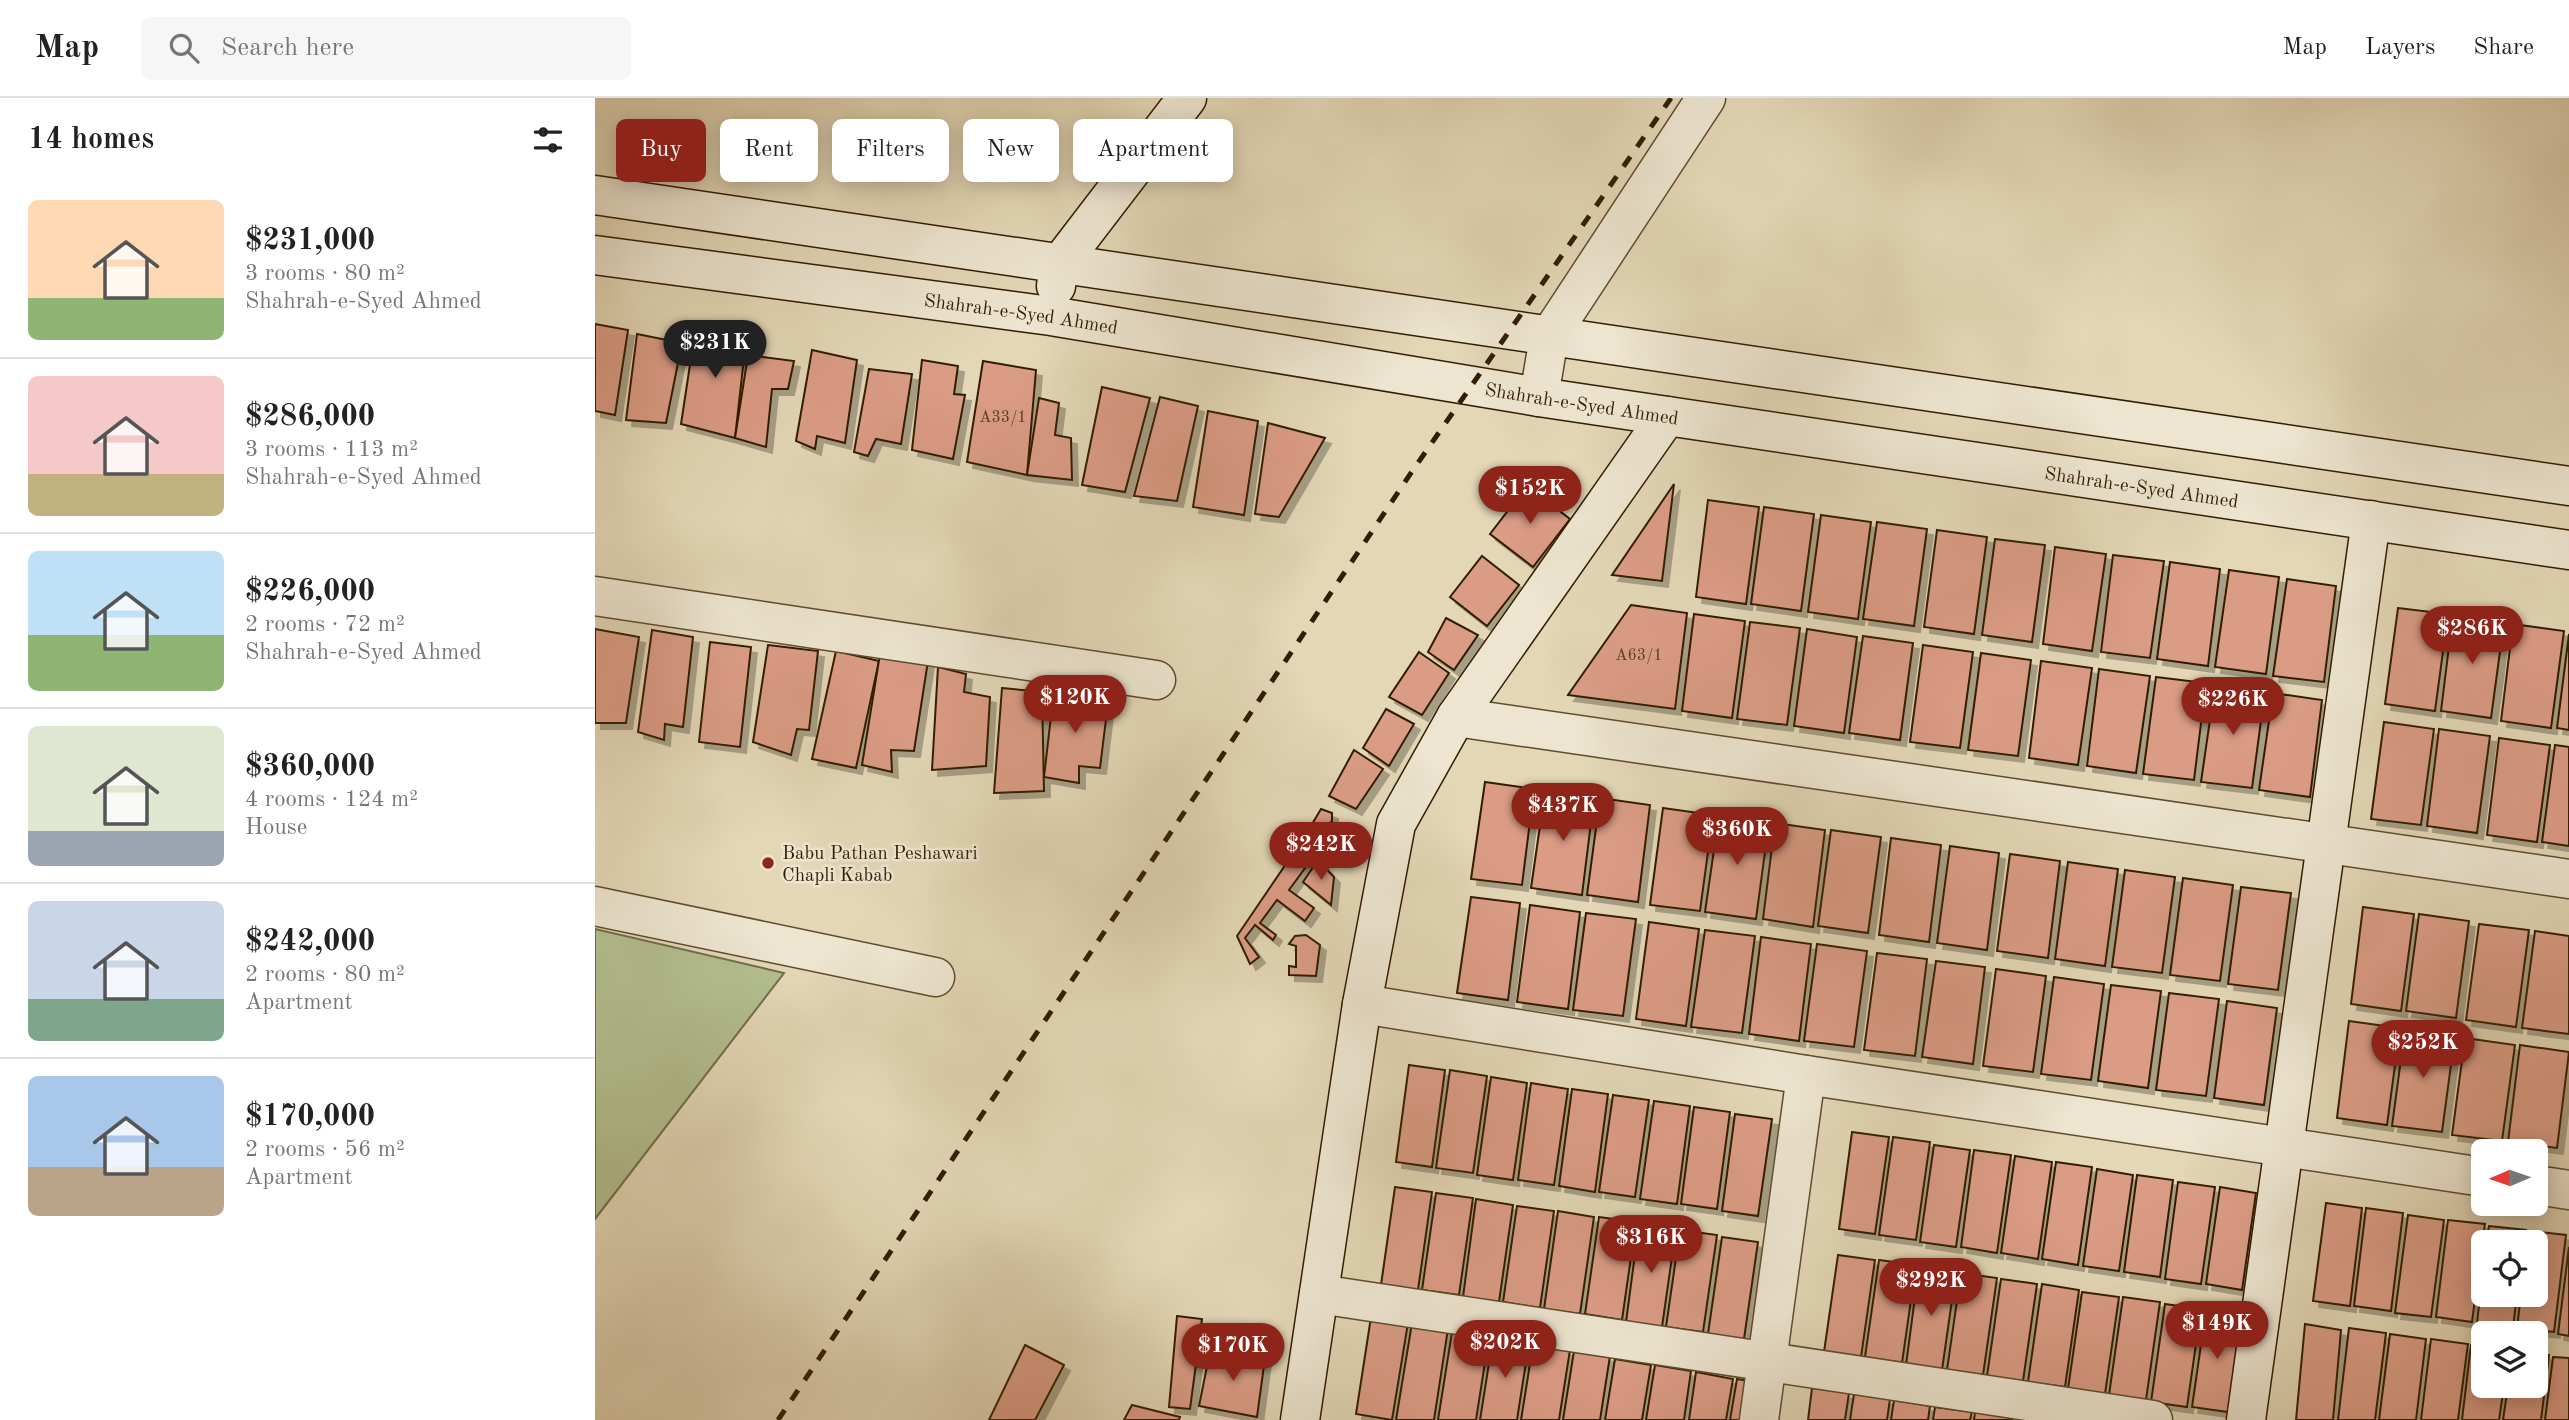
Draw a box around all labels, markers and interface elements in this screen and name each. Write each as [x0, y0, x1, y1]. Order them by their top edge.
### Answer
search box [141, 17, 631, 80]
icon: search [165, 29, 203, 67]
text: Map [35, 32, 99, 65]
text: Search here [221, 35, 354, 61]
text: Map [2283, 36, 2327, 60]
text: Layers [2365, 36, 2435, 60]
text: Share [2473, 36, 2534, 60]
chip: Buy [616, 119, 706, 182]
chip: Rent [720, 119, 818, 182]
chip: Filters [832, 119, 949, 182]
chip: New [963, 119, 1059, 182]
chip: Apartment [1073, 119, 1233, 182]
icon: filters [529, 121, 567, 159]
text: 14 homes [28, 125, 154, 155]
text: $231,000 [245, 226, 375, 256]
icon: home [84, 228, 168, 312]
text: 3 rooms · 80 m² [245, 262, 405, 285]
text: Shahrah-e-Syed Ahmed [245, 290, 482, 313]
street label: Shahrah-e-Syed Ahmed [923, 292, 1119, 339]
pin: $231K [666, 320, 764, 380]
text: $231K [679, 331, 751, 354]
street label: Shahrah-e-Syed Ahmed [1483, 381, 1680, 430]
text: $286,000 [245, 402, 375, 432]
icon: home [84, 404, 168, 488]
house number: A33/1 [979, 410, 1027, 426]
text: 3 rooms · 113 m² [245, 438, 418, 461]
street label: Shahrah-e-Syed Ahmed [2043, 465, 2240, 513]
text: Shahrah-e-Syed Ahmed [245, 466, 482, 489]
pin: $152K [1481, 466, 1579, 526]
text: $152K [1494, 477, 1566, 500]
text: $226,000 [245, 577, 375, 607]
icon: home [84, 579, 168, 663]
pin: $286K [2423, 606, 2521, 666]
text: 2 rooms · 72 m² [245, 613, 405, 636]
text: $286K [2436, 617, 2508, 640]
text: Shahrah-e-Syed Ahmed [245, 641, 482, 664]
house number: A63/1 [1615, 648, 1663, 664]
pin: $120K [1026, 676, 1124, 735]
pin: $226K [2184, 678, 2282, 737]
text: $120K [1039, 686, 1111, 709]
text: $226K [2197, 688, 2269, 711]
text: $360,000 [245, 752, 375, 782]
icon: home [84, 754, 168, 838]
pin: $437K [1514, 784, 1612, 843]
text: 4 rooms · 124 m² [245, 788, 418, 811]
text: $437K [1527, 794, 1599, 817]
pin: $360K [1688, 808, 1786, 867]
text: House [245, 816, 307, 839]
text: $360K [1701, 818, 1773, 841]
pin: $242K [1272, 822, 1370, 882]
text: $242K [1285, 833, 1357, 856]
place label: Babu Pathan Peshawari Chapli Kabab [782, 845, 978, 886]
marker: Babu Pathan Peshawari Chapli Kabab [760, 855, 776, 871]
text: $242,000 [245, 927, 375, 957]
icon: home [84, 929, 168, 1013]
text: 2 rooms · 80 m² [245, 963, 405, 986]
text: Apartment [245, 991, 353, 1014]
pin: $252K [2374, 1020, 2472, 1080]
text: $252K [2387, 1031, 2459, 1054]
text: $170,000 [245, 1102, 375, 1132]
icon: home [84, 1104, 168, 1188]
text: 2 rooms · 56 m² [245, 1138, 405, 1161]
north arrow [2471, 1139, 2548, 1216]
map controls [2471, 1139, 2548, 1398]
text: Apartment [245, 1166, 353, 1189]
pin: $316K [1602, 1216, 1700, 1275]
text: $316K [1615, 1226, 1687, 1249]
button: locate [2471, 1230, 2548, 1307]
pin: $292K [1882, 1258, 1980, 1318]
text: $292K [1895, 1269, 1967, 1292]
pin: $149K [2168, 1302, 2266, 1361]
text: $149K [2181, 1312, 2253, 1335]
pin: $202K [1456, 1320, 1554, 1380]
button: layers [2471, 1321, 2548, 1398]
pin: $170K [1184, 1324, 1282, 1383]
text: $202K [1469, 1331, 1541, 1354]
text: $170K [1197, 1334, 1269, 1357]

